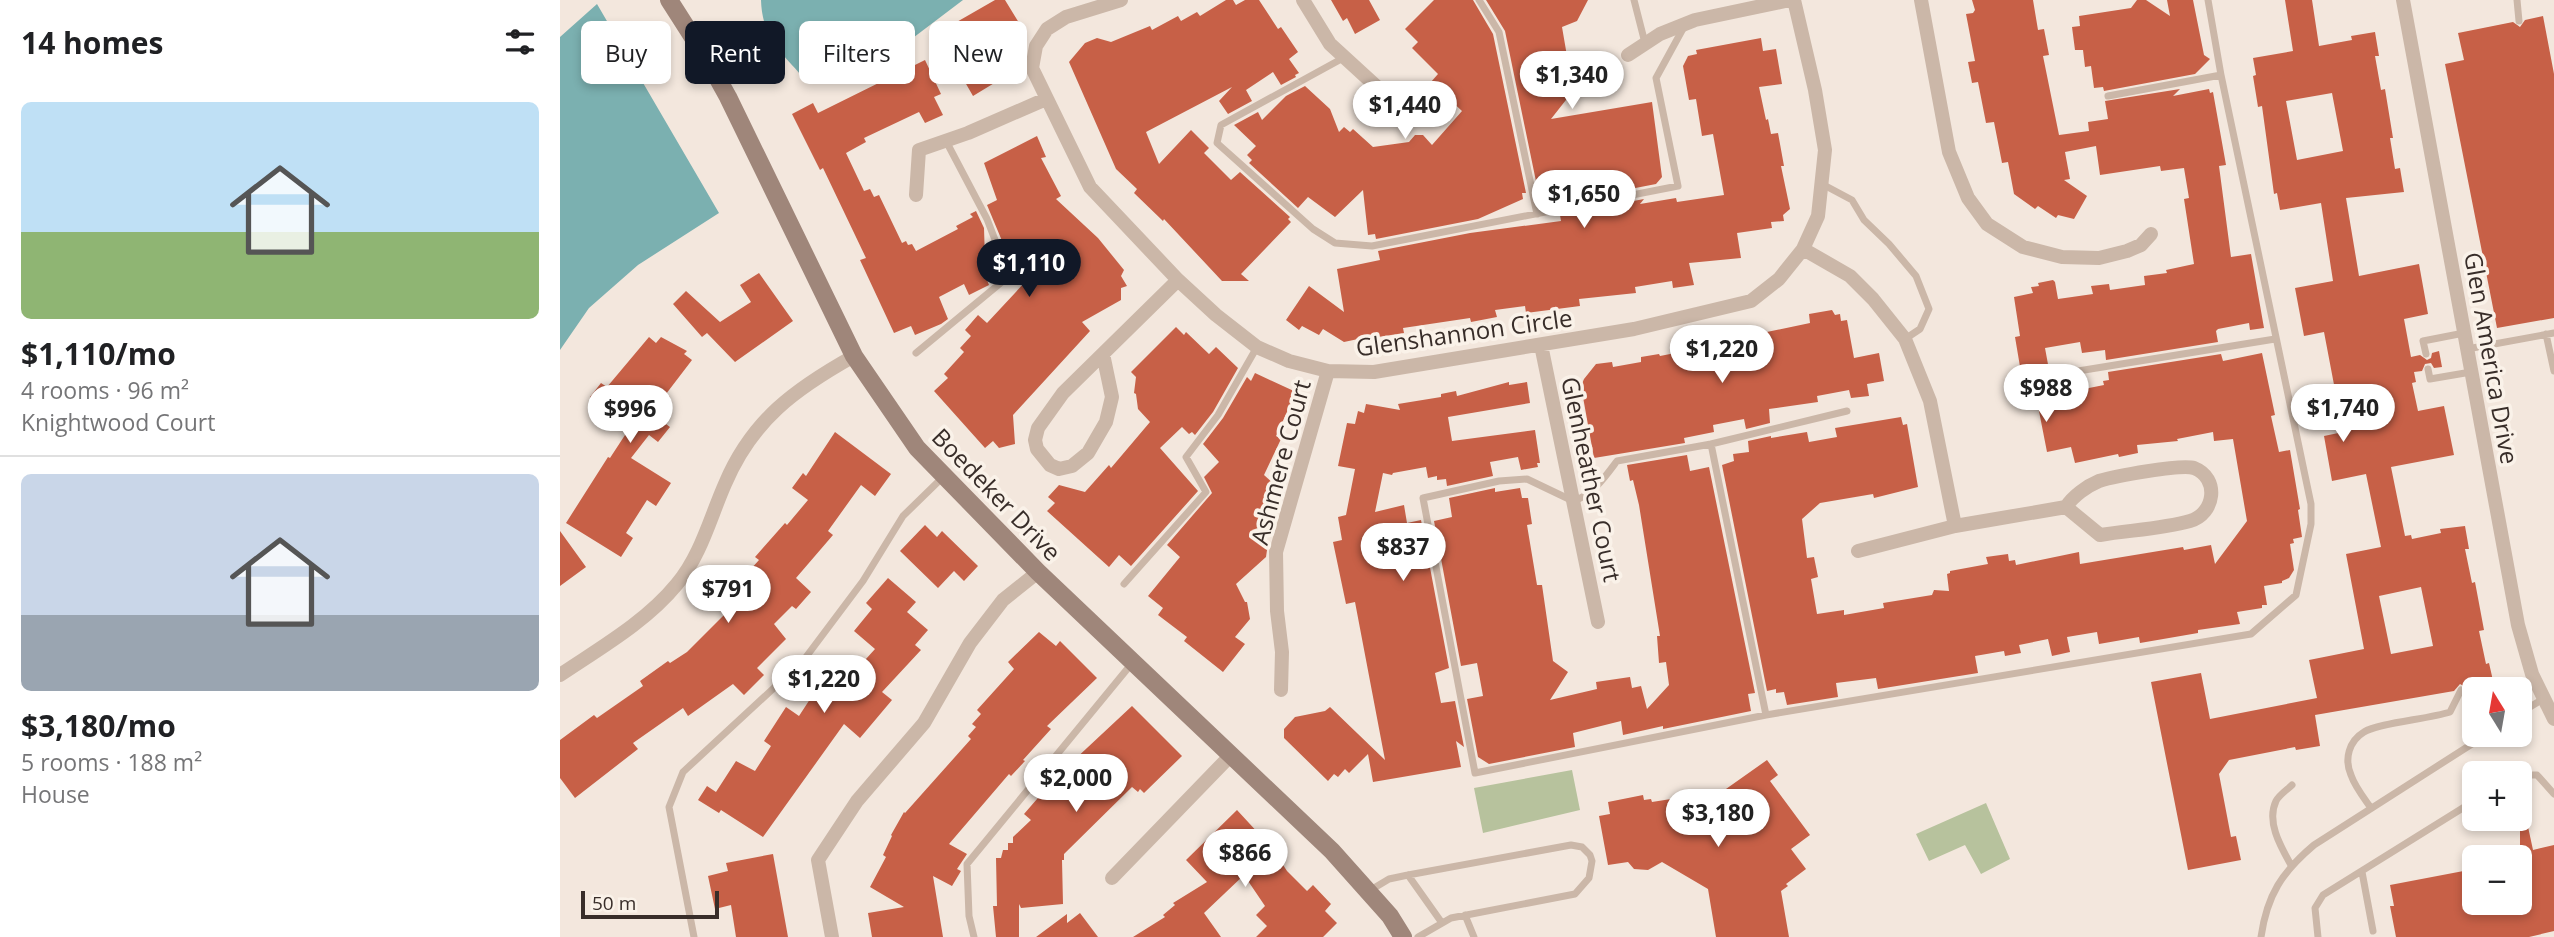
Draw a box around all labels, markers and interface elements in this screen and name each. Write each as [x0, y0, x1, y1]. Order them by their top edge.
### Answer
chip: Buy [581, 21, 671, 84]
chip: Rent [685, 21, 785, 84]
chip: Filters [799, 21, 915, 84]
chip: New [929, 21, 1027, 84]
text: 14 homes [21, 22, 164, 63]
icon: filters [501, 23, 539, 61]
pin: $1,340 [1515, 52, 1629, 111]
text: $1,340 [1536, 58, 1608, 90]
pin: $1,440 [1348, 82, 1462, 141]
text: $1,440 [1369, 88, 1441, 120]
icon: home [217, 147, 343, 273]
pin: $1,650 [1527, 170, 1641, 230]
text: $1,650 [1548, 177, 1620, 209]
pin: $1,110 [972, 240, 1086, 299]
text: $1,110 [993, 246, 1065, 278]
street label: Glen America Drive [2457, 250, 2527, 466]
street label: Glenshannon Circle [1354, 300, 1574, 364]
pin: $1,220 [1665, 326, 1779, 385]
text: $1,220 [1686, 332, 1758, 364]
text: $1,110/mo [21, 333, 176, 374]
pin: $988 [2005, 364, 2087, 424]
text: $988 [2020, 371, 2072, 403]
text: 4 rooms · 96 m² [21, 374, 189, 406]
street label: Glenheather Court [1554, 374, 1630, 584]
street label: Ashmere Court [1242, 376, 1318, 548]
pin: $1,740 [2286, 384, 2400, 444]
pin: $996 [589, 386, 671, 445]
text: $1,740 [2307, 391, 2379, 423]
text: $996 [604, 392, 656, 424]
text: Knightwood Court [21, 406, 215, 438]
street label: Boedeker Drive [925, 421, 1069, 567]
icon: home [217, 519, 343, 645]
pin: $837 [1362, 524, 1444, 583]
text: $837 [1377, 530, 1429, 562]
pin: $791 [687, 566, 769, 625]
text: $791 [702, 572, 754, 604]
pin: $1,220 [767, 656, 881, 715]
text: $1,220 [788, 662, 860, 694]
north arrow [2462, 677, 2532, 747]
map controls [2462, 677, 2532, 915]
text: $3,180/mo [21, 705, 176, 746]
text: 5 rooms · 188 m² [21, 746, 202, 778]
pin: $2,000 [1019, 754, 1133, 814]
text: $2,000 [1040, 761, 1112, 793]
button: + [2462, 761, 2532, 831]
text: House [21, 778, 90, 810]
pin: $3,180 [1661, 790, 1775, 849]
text: $3,180 [1682, 796, 1754, 828]
pin: $866 [1204, 830, 1286, 889]
text: $866 [1219, 836, 1271, 868]
button: − [2462, 845, 2532, 915]
scale bar [581, 888, 719, 920]
text: 50 m [592, 890, 636, 916]

